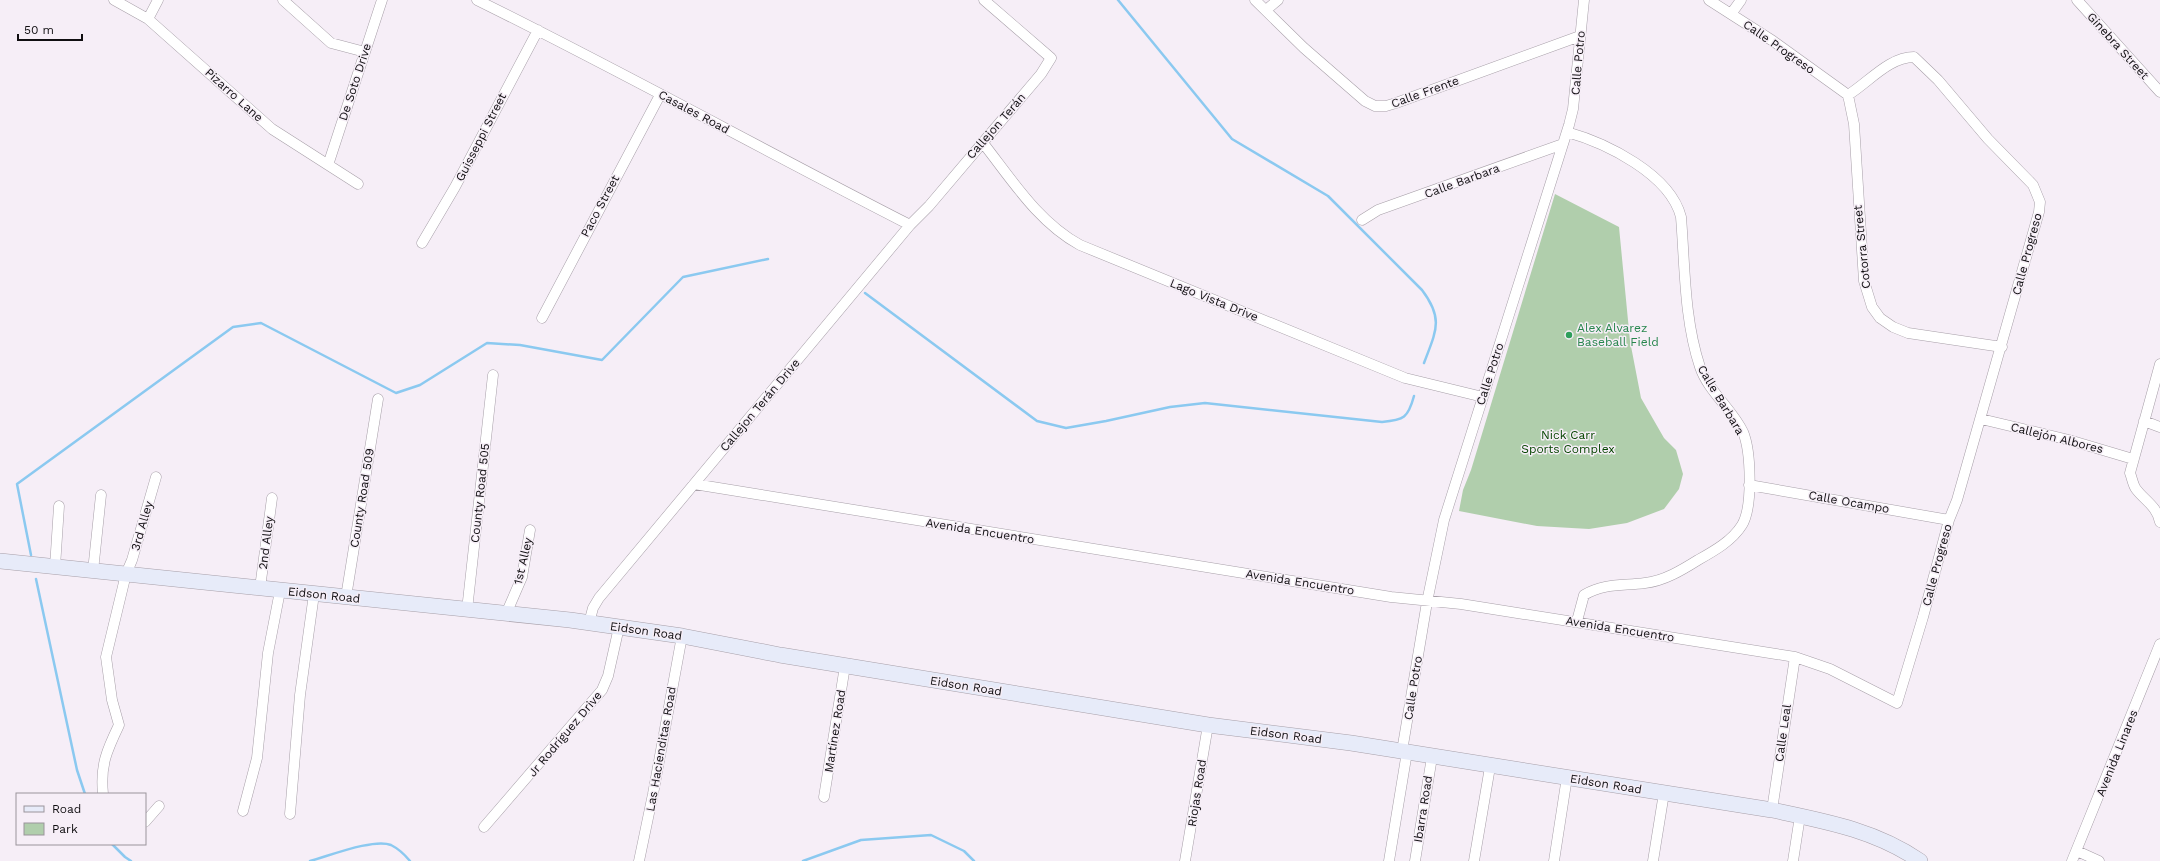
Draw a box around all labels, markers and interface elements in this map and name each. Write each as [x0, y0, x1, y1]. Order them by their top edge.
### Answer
street label: Ginebra Street [2084, 10, 2152, 82]
scale bar [18, 16, 82, 42]
street label: Calle Progreso [1741, 17, 1817, 77]
text: 50 m [24, 23, 54, 37]
street label: Calle Potro [1568, 30, 1588, 96]
street label: De Soto Drive [336, 41, 374, 123]
street label: Pizarro Lane [202, 65, 266, 125]
street label: Calle Frente [1389, 73, 1461, 111]
street label: Casales Road [656, 87, 732, 137]
street label: Guisseppi Street [453, 90, 509, 184]
street label: Callejon Terán [964, 90, 1028, 162]
street label: Calle Barbara [1423, 161, 1502, 201]
street label: Paco Street [578, 173, 622, 239]
street label: Cotorra Street [1851, 205, 1873, 289]
street label: Calle Progreso [2009, 212, 2045, 296]
street label: Lago Vista Drive [1168, 276, 1260, 324]
place label: Alex Alvarez Baseball Field [1577, 321, 1659, 349]
marker: Alex Alvarez Baseball Field [1564, 330, 1574, 340]
street label: Calle Potro [1473, 341, 1507, 407]
street label: Callejon Terán Drive [717, 356, 803, 454]
street label: Calle Barbara [1695, 363, 1747, 438]
street label: Callejón Albores [2009, 420, 2105, 456]
park label: Nick Carr Sports Complex [1521, 428, 1615, 456]
street label: County Road 505 [468, 443, 492, 543]
street label: County Road 509 [347, 447, 377, 549]
street label: Calle Ocampo [1807, 488, 1891, 516]
street label: 3rd Alley [128, 499, 156, 552]
street label: 2nd Alley [256, 515, 276, 570]
street label: Avenida Encuentro [925, 515, 1035, 547]
street label: Calle Progreso [1919, 523, 1955, 607]
street label: 1st Alley [511, 535, 535, 586]
street label: Avenida Encuentro [1245, 566, 1355, 598]
street label: Eidson Road [287, 584, 361, 606]
street label: Avenida Encuentro [1565, 613, 1675, 645]
street label: Eidson Road [609, 619, 683, 643]
street label: Calle Potro [1401, 655, 1425, 721]
street label: Eidson Road [929, 673, 1003, 699]
street label: Las Hacienditas Road [643, 686, 679, 812]
street label: Jr Rodríguez Drive [525, 688, 605, 780]
street label: Martínez Road [822, 688, 848, 774]
street label: Calle Leal [1772, 703, 1794, 763]
street label: Avenida Linares [2093, 708, 2141, 798]
street label: Eidson Road [1249, 724, 1323, 746]
street label: Riojas Road [1185, 758, 1209, 828]
street label: Eidson Road [1569, 771, 1643, 797]
street label: Ibarra Road [1411, 775, 1435, 843]
legend [16, 793, 146, 845]
text: Road [52, 802, 81, 816]
text: Park [52, 822, 78, 836]

